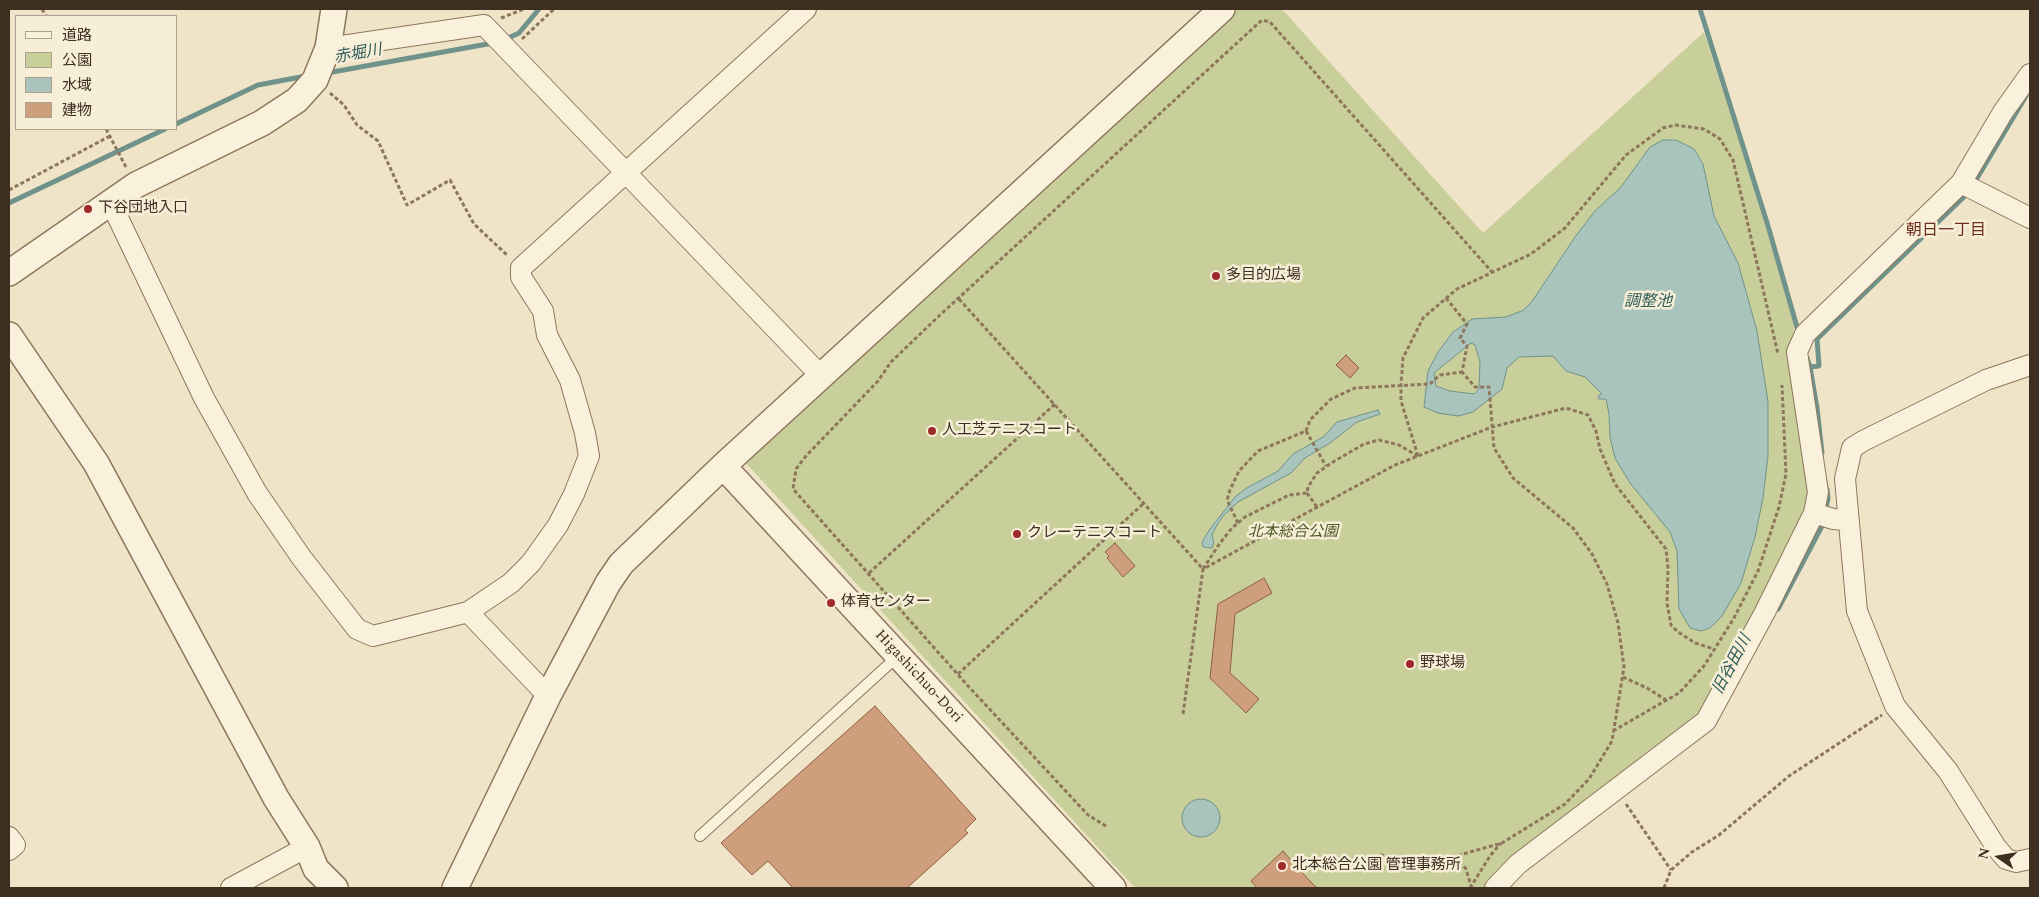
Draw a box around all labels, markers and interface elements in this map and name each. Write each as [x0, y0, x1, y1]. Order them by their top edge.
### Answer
legend [15, 15, 178, 130]
text: 道路 [62, 24, 92, 47]
water label: 赤堀川 [333, 41, 383, 69]
text: 公園 [62, 49, 92, 72]
text: 水域 [62, 74, 92, 97]
text: 建物 [62, 99, 92, 122]
place label: 下谷団地入口 [98, 200, 188, 218]
marker: 下谷団地入口 [82, 203, 94, 215]
district label: 朝日一丁目 [1906, 222, 1986, 242]
place label: 多目的広場 [1226, 267, 1301, 285]
marker: 多目的広場 [1210, 270, 1222, 282]
water label: 調整池 [1624, 293, 1672, 313]
place label: 人工芝テニスコート [942, 422, 1077, 440]
marker: 人工芝テニスコート [926, 425, 938, 437]
park label: 北本総合公園 [1248, 524, 1338, 542]
place label: クレーテニスコート [1027, 525, 1162, 543]
marker: クレーテニスコート [1011, 528, 1023, 540]
place label: 体育センター [841, 594, 931, 612]
marker: 体育センター [825, 597, 837, 609]
street label: Higashichuo-Dori [870, 627, 966, 727]
water label: 旧谷田川 [1710, 632, 1756, 698]
place label: 野球場 [1420, 655, 1465, 673]
marker: 野球場 [1404, 658, 1416, 670]
north arrow [1974, 832, 2024, 882]
text: N [1972, 846, 1995, 861]
place label: 北本総合公園 管理事務所 [1292, 857, 1461, 875]
marker: 北本総合公園 管理事務所 [1276, 860, 1288, 872]

